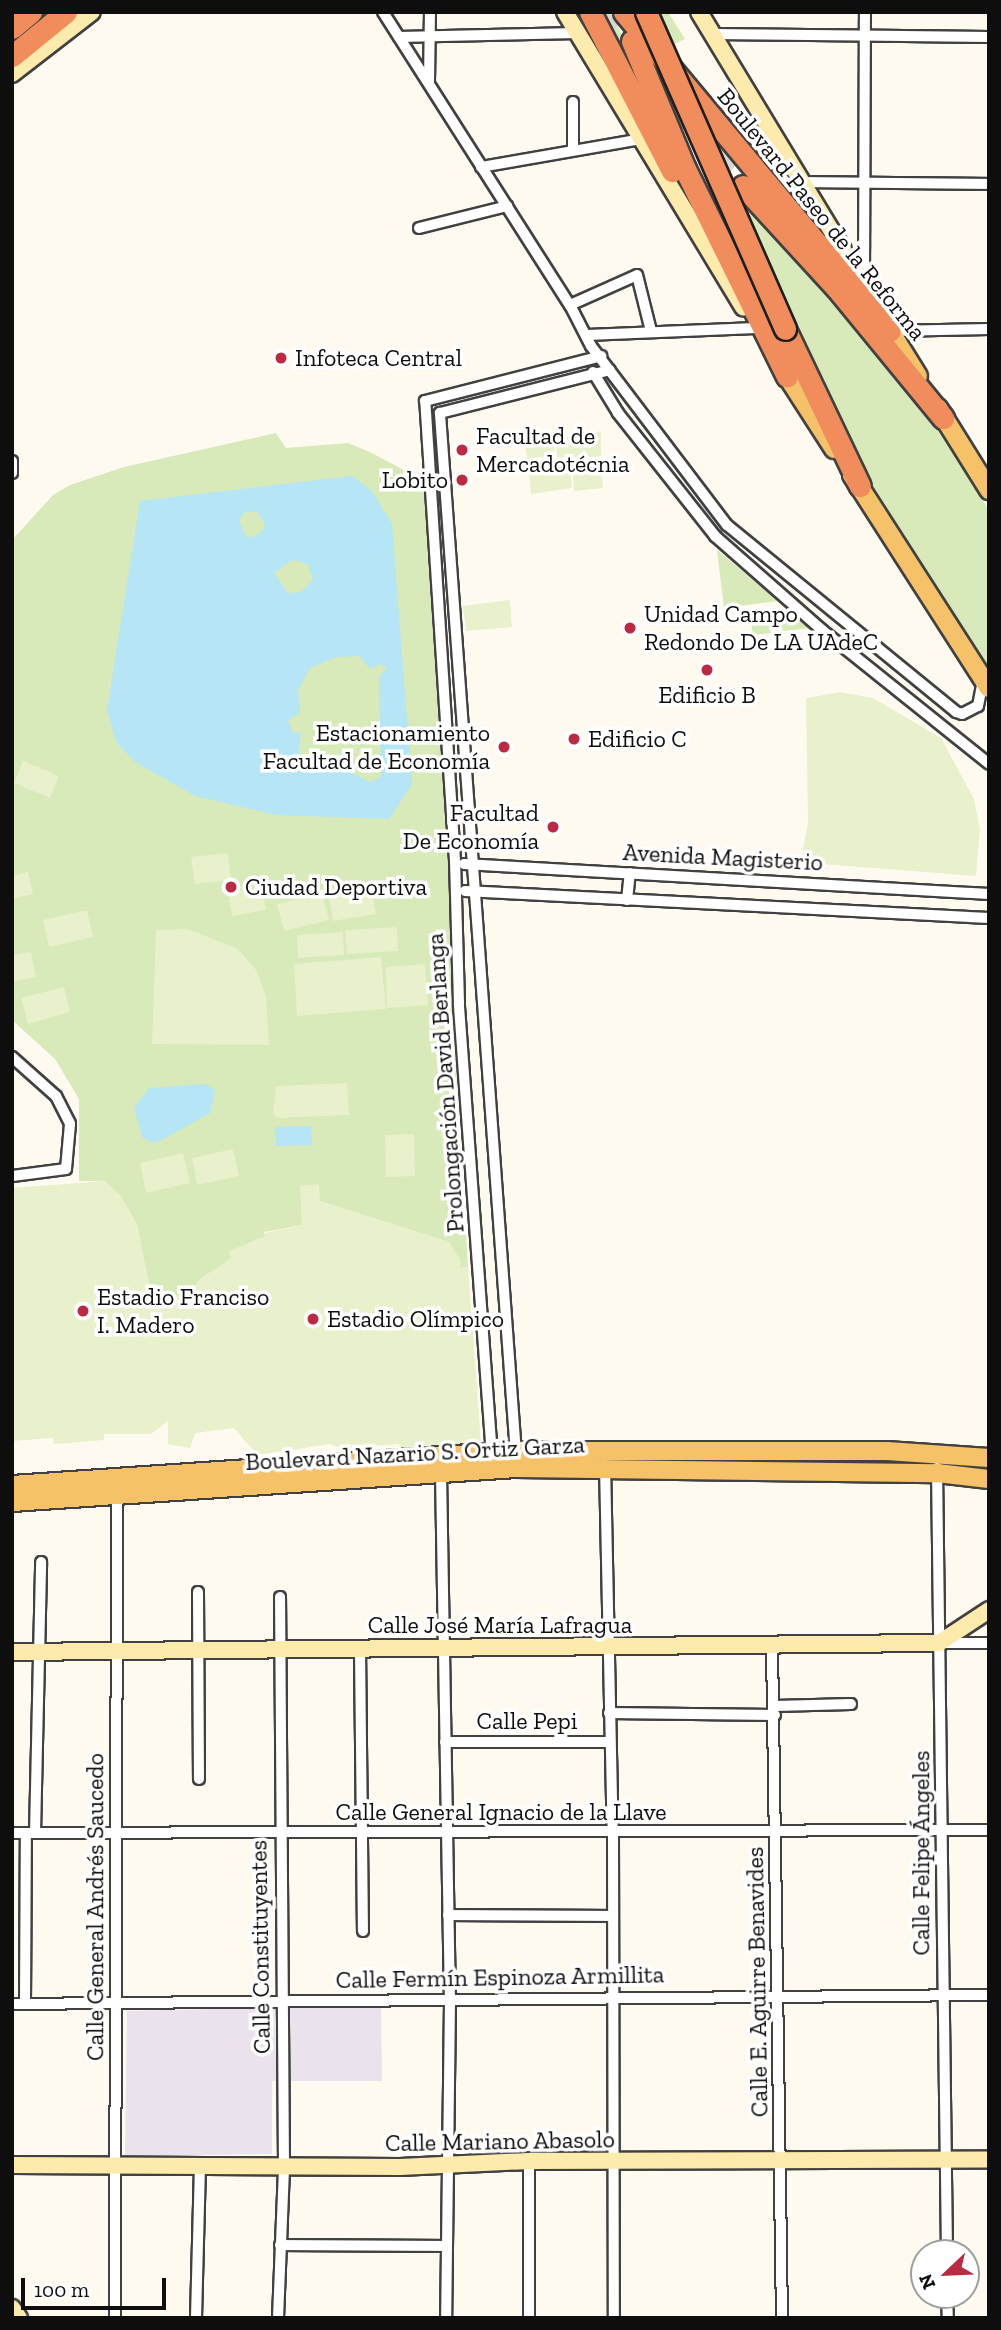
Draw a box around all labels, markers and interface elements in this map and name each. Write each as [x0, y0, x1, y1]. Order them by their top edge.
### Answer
street label: Boulevard Paseo de la Reforma [711, 82, 933, 346]
place label: Infoteca Central [295, 344, 462, 372]
marker: Infoteca Central [273, 350, 289, 366]
place label: Facultad de Mercadotécnia [476, 422, 629, 478]
marker: Facultad de Mercadotécnia [454, 442, 470, 458]
place label: Lobito [382, 466, 448, 494]
marker: Lobito [454, 472, 470, 488]
place label: Unidad Campo Redondo De LA UAdeC [644, 600, 879, 656]
marker: Unidad Campo Redondo De LA UAdeC [622, 620, 638, 636]
marker: Edificio B [699, 662, 715, 678]
place label: Edificio B [658, 681, 756, 709]
place label: Estacionamiento Facultad de Economía [263, 719, 490, 775]
place label: Edificio C [588, 725, 687, 753]
marker: Edificio C [566, 731, 582, 747]
marker: Estacionamiento Facultad de Economía [496, 739, 512, 755]
place label: Facultad De Economía [403, 799, 539, 855]
marker: Facultad De Economía [545, 819, 561, 835]
street label: Avenida Magisterio [622, 837, 824, 877]
place label: Ciudad Deportiva [245, 873, 427, 901]
marker: Ciudad Deportiva [223, 879, 239, 895]
street label: Prolongación David Berlanga [420, 932, 470, 1234]
place label: Estadio Franciso I. Madero [97, 1283, 269, 1339]
marker: Estadio Franciso I. Madero [75, 1303, 91, 1319]
place label: Estadio Olímpico [327, 1305, 504, 1333]
marker: Estadio Olímpico [305, 1311, 321, 1327]
street label: Boulevard Nazario S. Ortiz Garza [245, 1430, 585, 1476]
street label: Calle José María Lafragua [367, 1611, 633, 1639]
street label: Calle Pepi [476, 1707, 578, 1735]
street label: Calle Felipe Ángeles [907, 1750, 935, 1956]
street label: Calle General Andrés Saucedo [81, 1753, 109, 2061]
street label: Calle General Ignacio de la Llave [335, 1798, 667, 1826]
street label: Calle Constituyentes [244, 1840, 276, 2054]
street label: Calle E. Aguirre Benavides [740, 1846, 774, 2118]
street label: Calle Fermín Espinoza Armillita [335, 1960, 665, 1994]
street label: Calle Mariano Abasolo [385, 2125, 615, 2157]
north arrow [910, 2239, 980, 2309]
scale bar [24, 2264, 170, 2308]
text: N [914, 2270, 940, 2293]
text: 100 m [34, 2277, 89, 2302]

